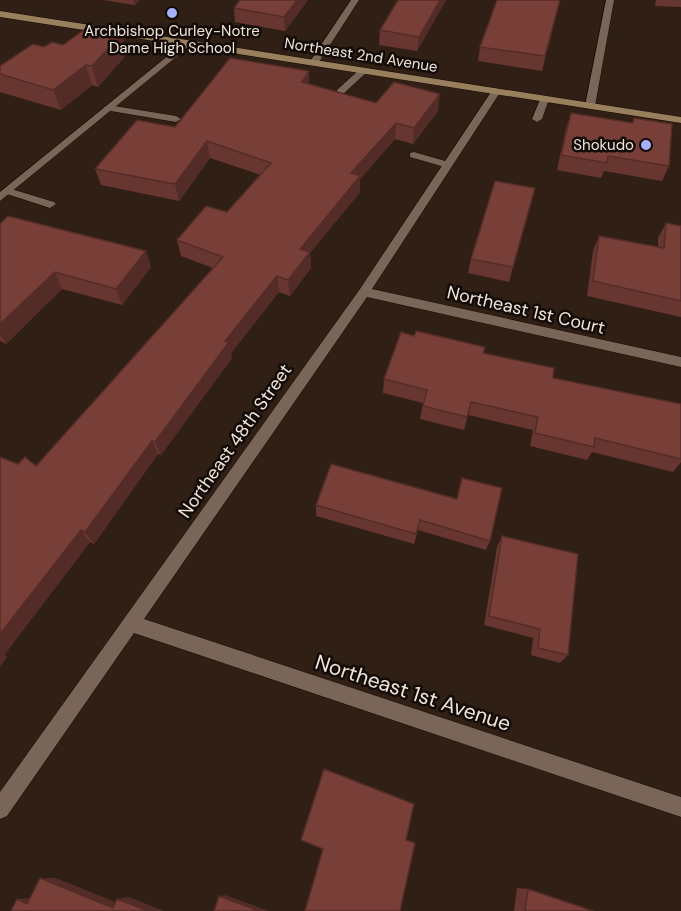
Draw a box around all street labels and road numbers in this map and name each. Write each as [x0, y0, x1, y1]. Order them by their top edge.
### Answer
street label: Northeast 2nd Avenue [283, 33, 439, 77]
street label: Northeast 1st Court [445, 280, 607, 340]
street label: Northeast 48th Street [173, 359, 297, 523]
street label: Northeast 1st Avenue [312, 648, 514, 738]

